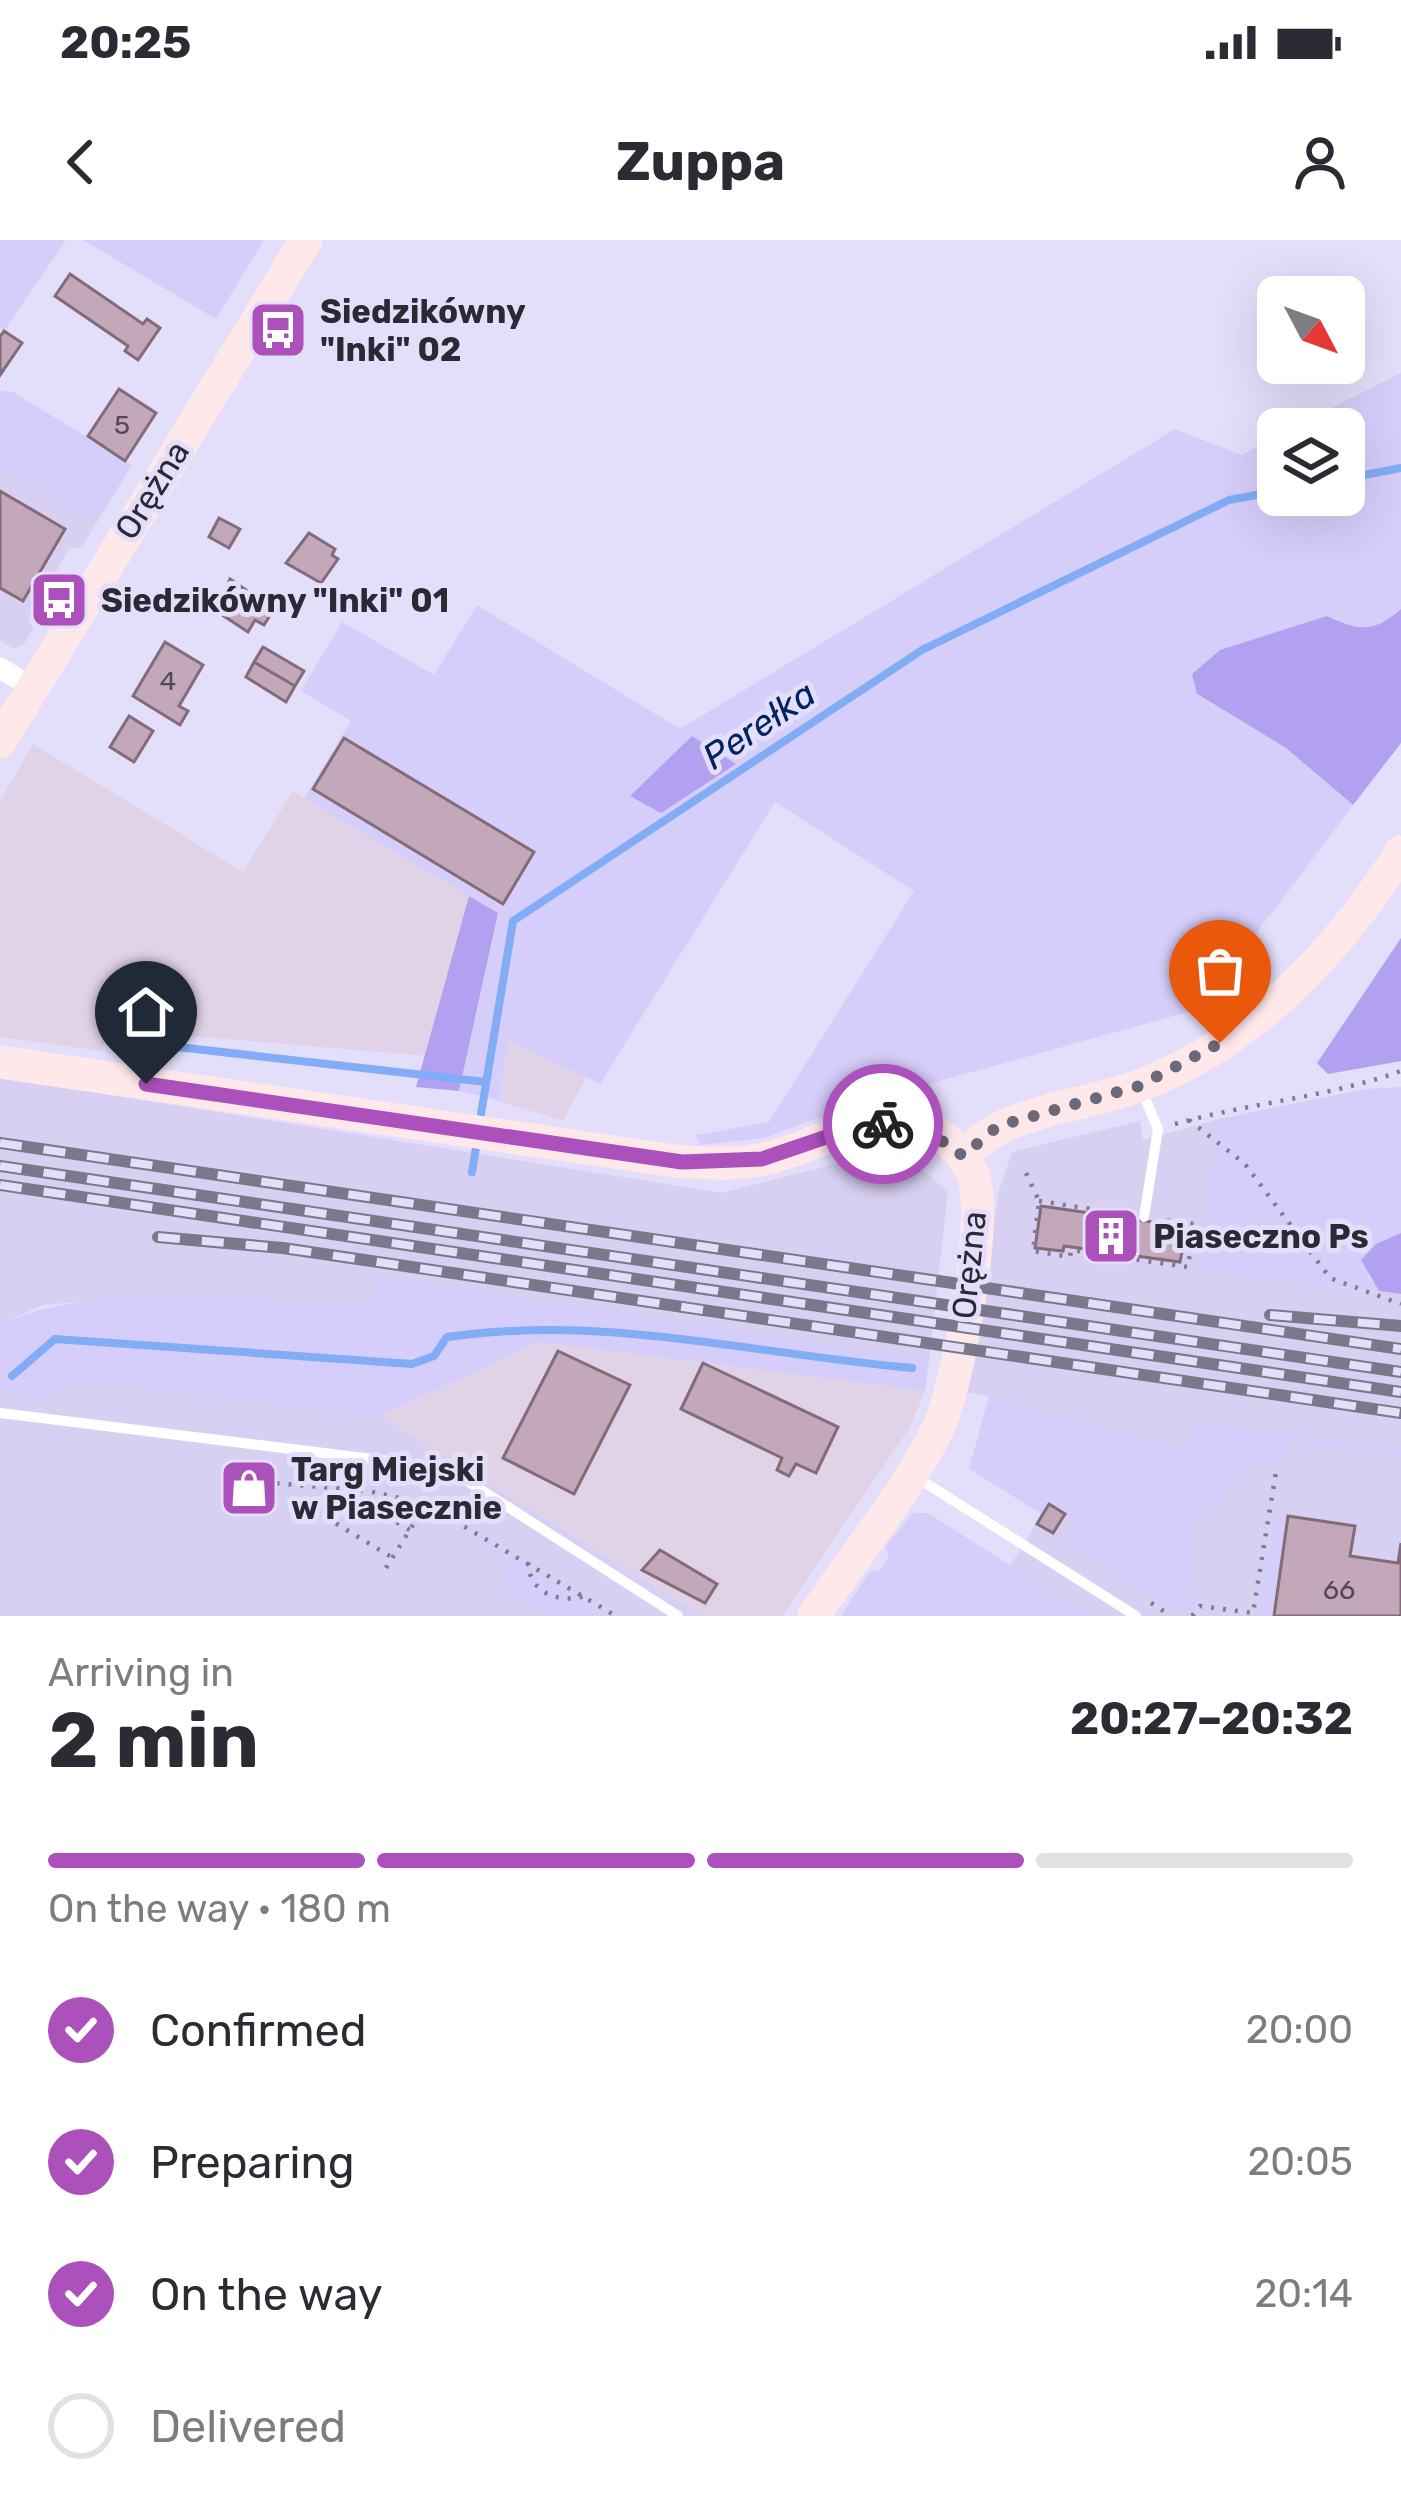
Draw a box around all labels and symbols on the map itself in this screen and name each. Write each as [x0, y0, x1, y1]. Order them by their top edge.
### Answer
north arrow [1257, 276, 1365, 384]
place label: Siedzikówny "Inki" 02 [320, 292, 526, 369]
bus stop icon: Siedzikówny "Inki" 02 [247, 299, 309, 361]
house number: 5 [114, 409, 130, 441]
street label: Orężna [107, 434, 197, 546]
bus stop icon: Siedzikówny "Inki" 01 [28, 569, 90, 631]
place label: Siedzikówny "Inki" 01 [101, 581, 449, 620]
house number: 4 [160, 665, 176, 697]
water label: Perełka [695, 672, 823, 778]
pin [1169, 920, 1271, 1043]
pin [95, 961, 197, 1084]
courier [823, 1064, 943, 1184]
building icon: Piaseczno Ps [1080, 1205, 1142, 1267]
street label: Orężna [944, 1209, 994, 1321]
place label: Piaseczno Ps [1153, 1217, 1369, 1256]
place label: Targ Miejski w Piasecznie [291, 1450, 502, 1527]
shop icon: Targ Miejski w Piasecznie [218, 1457, 280, 1519]
house number: 66 [1323, 1574, 1355, 1606]

